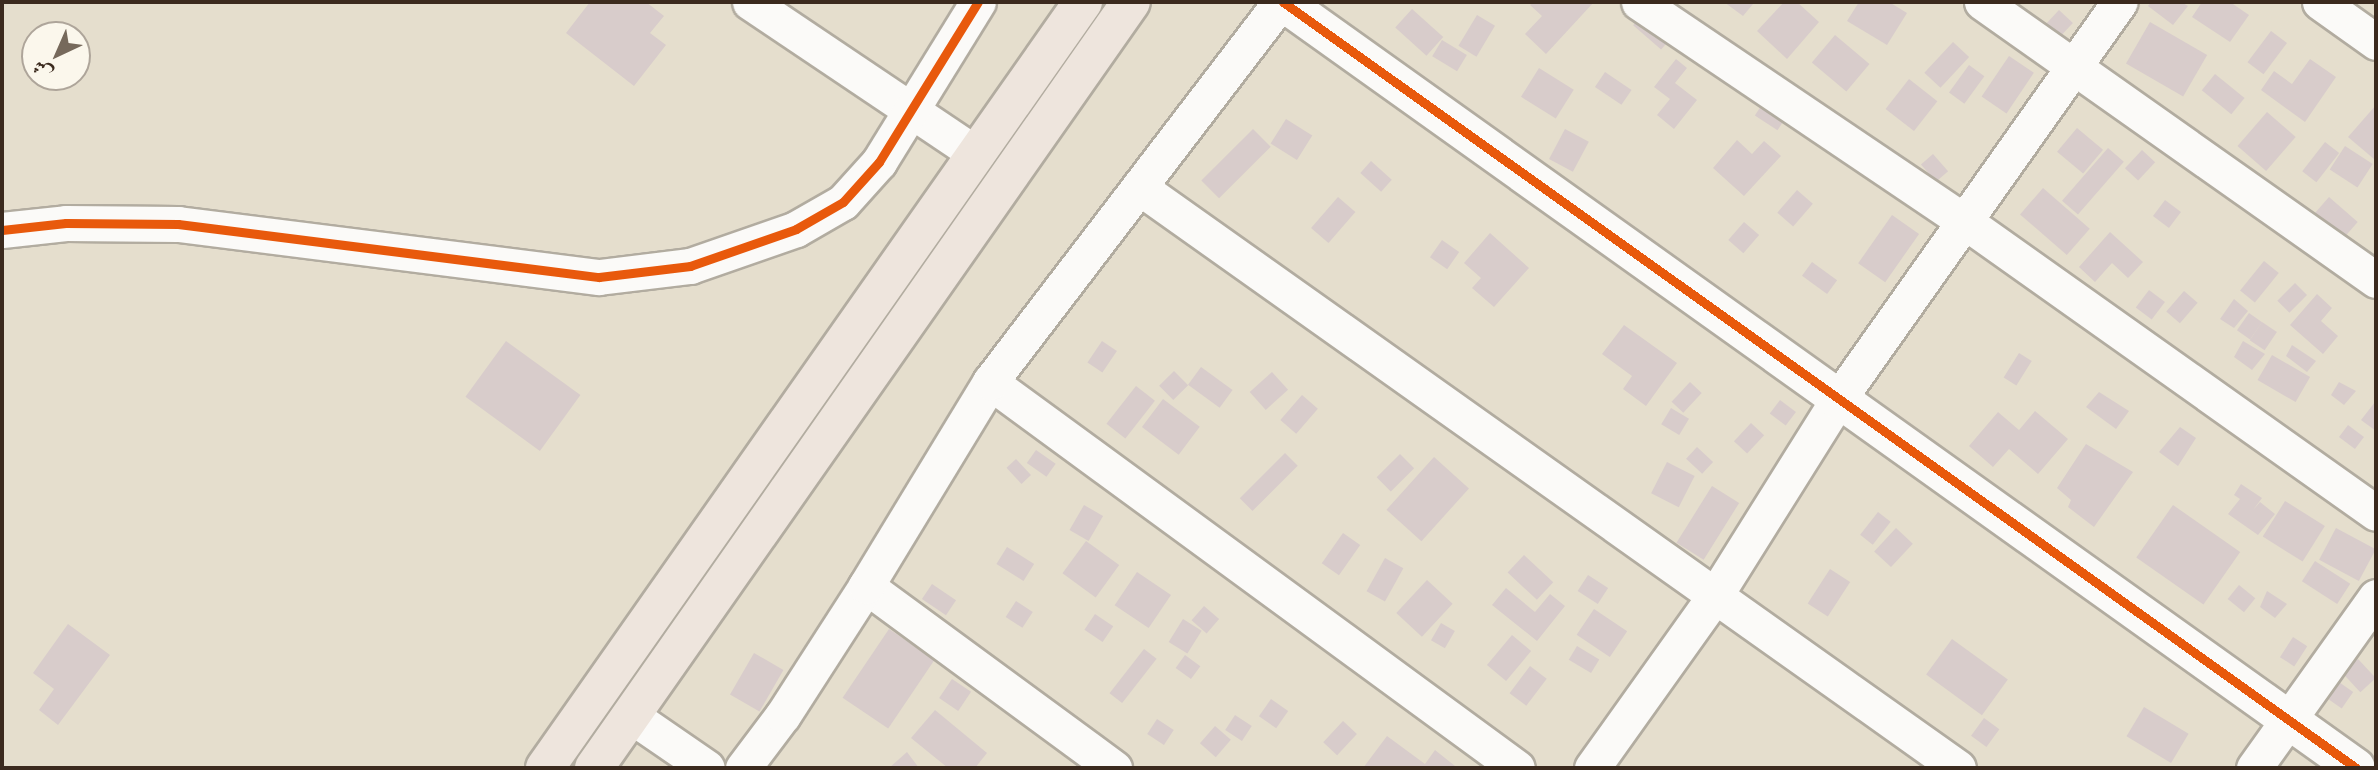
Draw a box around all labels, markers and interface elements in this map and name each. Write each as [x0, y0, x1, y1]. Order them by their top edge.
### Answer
north arrow [21, 21, 91, 91]
text: ش [28, 54, 58, 85]

